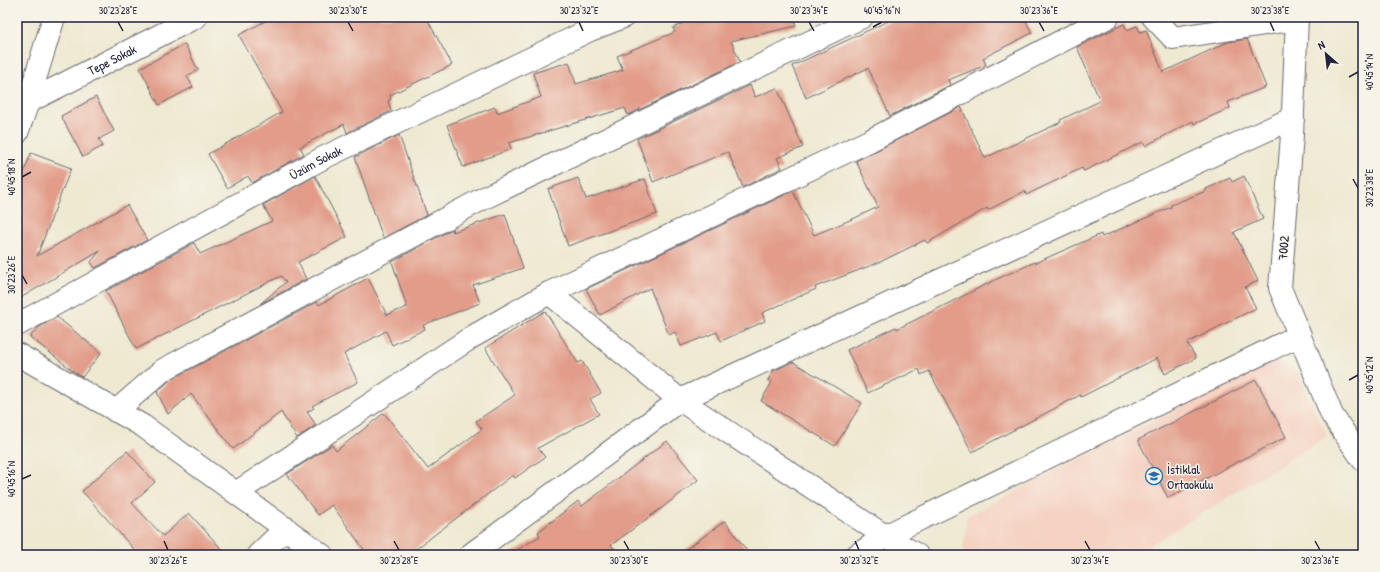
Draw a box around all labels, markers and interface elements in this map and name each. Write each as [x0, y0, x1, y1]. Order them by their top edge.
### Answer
text: 30°23'28"E [99, 4, 138, 17]
text: 30°23'30"E [329, 4, 368, 17]
text: 30°23'32"E [560, 4, 599, 17]
text: 30°23'34"E [790, 4, 828, 17]
text: 40°45'16"N [864, 4, 900, 17]
text: 30°23'36"E [1020, 4, 1059, 17]
text: 30°23'38"E [1251, 4, 1290, 17]
north arrow [1306, 34, 1346, 74]
text: N [1315, 38, 1327, 53]
street label: Tepe Sokak [85, 39, 140, 79]
text: 40°45'14"N [1363, 54, 1376, 90]
street label: Üzüm Sokak [286, 141, 345, 184]
text: 40°45'18"N [5, 159, 18, 195]
text: 30°23'38"E [1363, 168, 1376, 207]
street label: 7002 [1273, 235, 1293, 261]
text: 30°23'26"E [5, 255, 18, 294]
text: 40°45'12"N [1363, 357, 1376, 393]
place label: İstiklal Ortaokulu [1167, 460, 1213, 493]
text: 40°45'16"N [5, 461, 18, 497]
school or university icon: İstiklal Ortaokulu [1144, 466, 1164, 486]
text: 30°23'26"E [149, 554, 188, 567]
text: 30°23'28"E [380, 554, 419, 567]
text: 30°23'30"E [610, 554, 649, 567]
text: 30°23'32"E [840, 554, 879, 567]
text: 30°23'34"E [1071, 554, 1109, 567]
text: 30°23'36"E [1301, 554, 1340, 567]

